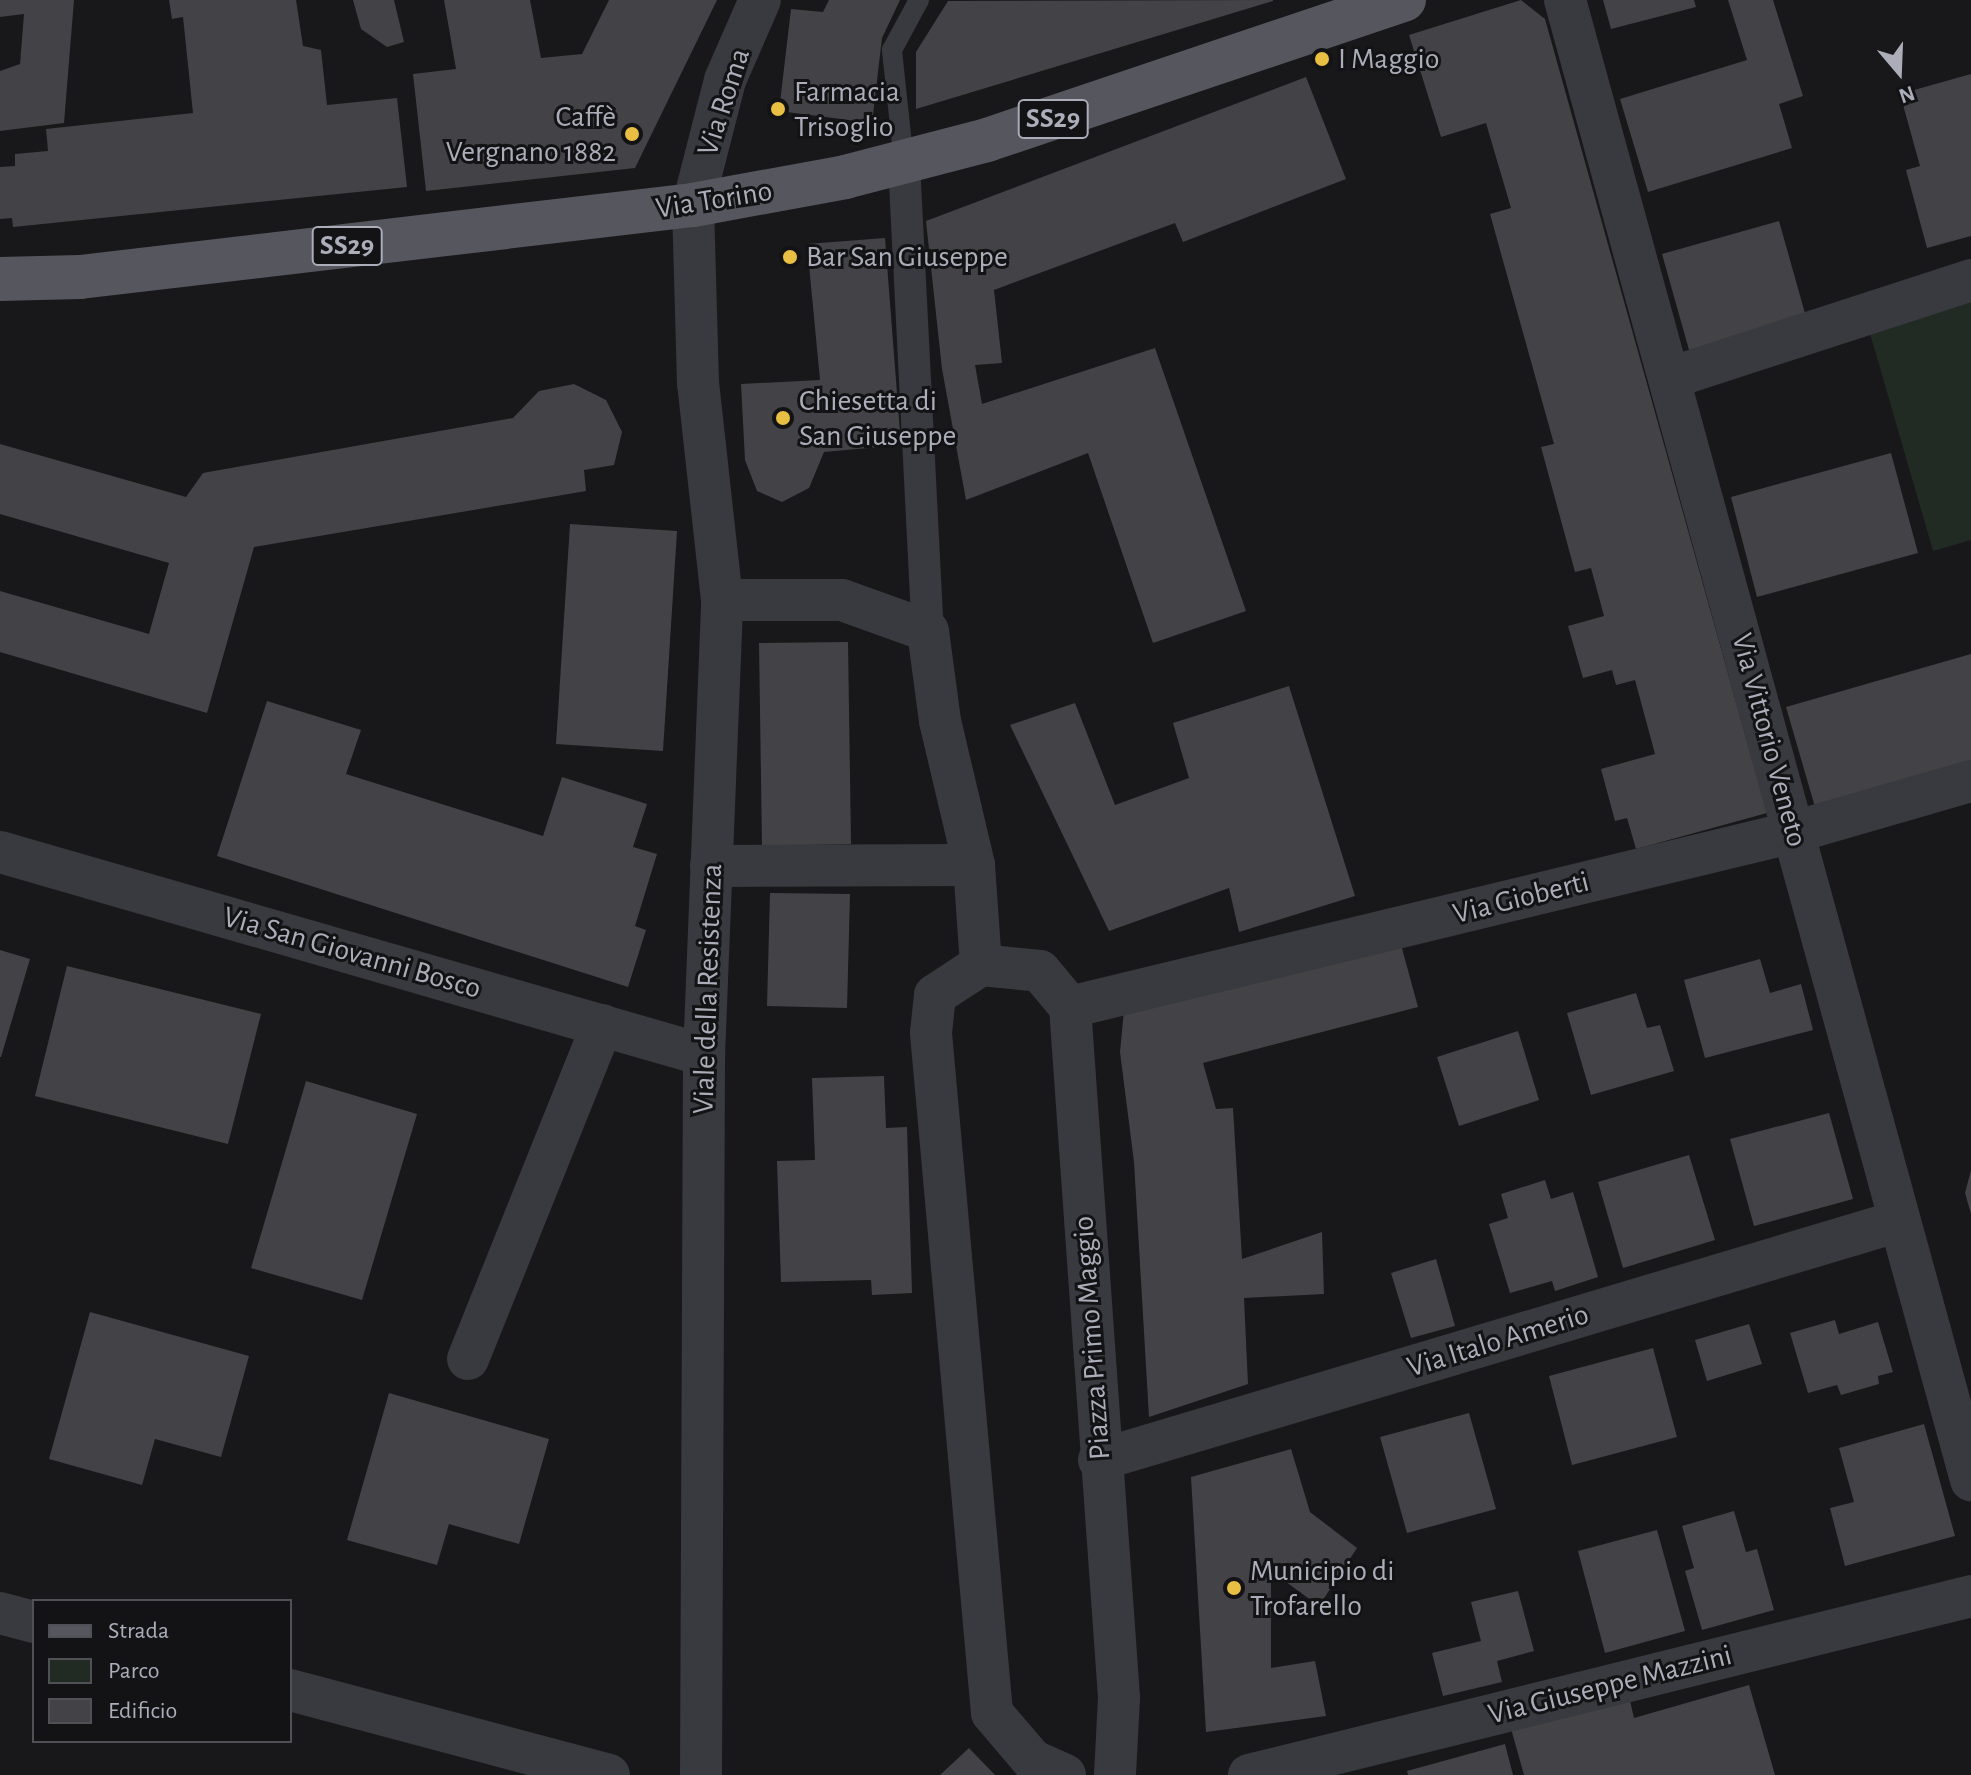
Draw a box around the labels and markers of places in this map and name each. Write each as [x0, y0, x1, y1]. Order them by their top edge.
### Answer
place label: I Maggio [1338, 41, 1439, 77]
marker: I Maggio [1313, 50, 1331, 68]
place label: Farmacia Trisoglio [794, 74, 900, 144]
place label: Caffè Vergnano 1882 [446, 99, 616, 170]
marker: Farmacia Trisoglio [769, 100, 787, 118]
marker: Caffè Vergnano 1882 [623, 125, 641, 143]
place label: Bar San Giuseppe [806, 239, 1008, 275]
marker: Bar San Giuseppe [781, 248, 799, 266]
place label: Chiesetta di San Giuseppe [799, 383, 956, 454]
marker: Chiesetta di San Giuseppe [774, 409, 792, 427]
place label: Municipio di Trofarello [1250, 1553, 1395, 1624]
marker: Municipio di Trofarello [1225, 1579, 1243, 1597]

